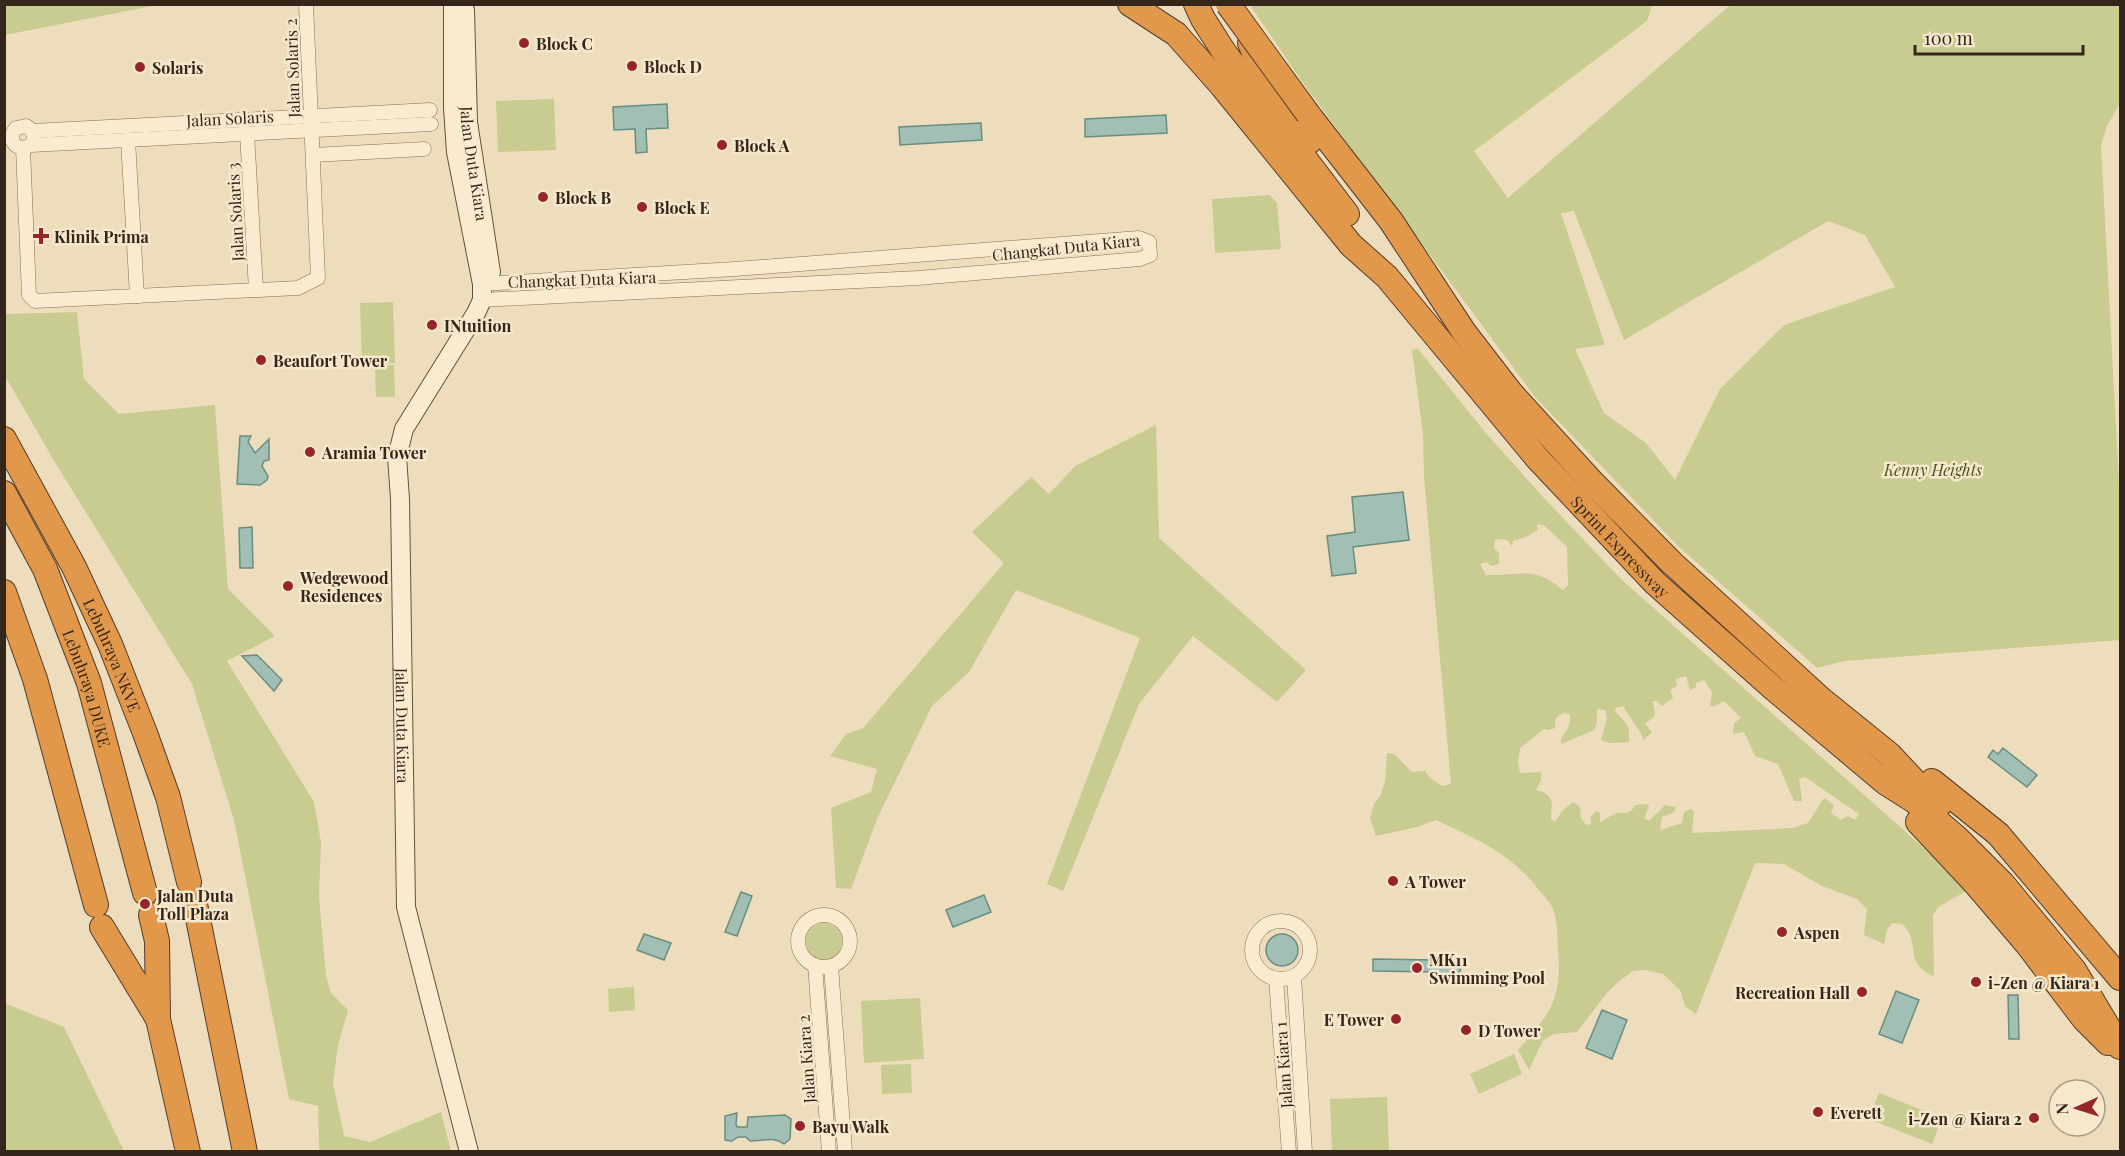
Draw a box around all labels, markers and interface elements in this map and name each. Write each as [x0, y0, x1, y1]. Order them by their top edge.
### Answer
street label: Jalan Solaris 2 [280, 18, 304, 119]
scale bar [1915, 18, 2083, 56]
text: 100 m [1924, 26, 1973, 50]
place label: Block C [536, 33, 593, 54]
marker: Block C [517, 36, 531, 50]
place label: Block D [644, 56, 702, 77]
place label: Solaris [152, 57, 203, 78]
marker: Block D [625, 59, 639, 73]
marker: Solaris [133, 60, 147, 74]
street label: Jalan Solaris [185, 105, 274, 131]
street label: Jalan Duta Kiara [457, 105, 493, 222]
place label: Block A [734, 135, 790, 156]
marker: Block A [715, 138, 729, 152]
street label: Jalan Solaris 3 [222, 162, 248, 263]
place label: Block B [555, 187, 611, 208]
marker: Block B [536, 190, 550, 204]
place label: Block E [654, 197, 710, 218]
marker: Block E [635, 200, 649, 214]
place label: Klinik Prima [54, 226, 150, 247]
marker: Klinik Prima [32, 227, 50, 245]
street label: Changkat Duta Kiara [991, 229, 1141, 265]
street label: Changkat Duta Kiara [507, 266, 657, 292]
place label: INtuition [444, 315, 512, 336]
marker: INtuition [425, 318, 439, 332]
place label: Beaufort Tower [273, 350, 388, 371]
marker: Beaufort Tower [254, 353, 268, 367]
place label: Aramia Tower [321, 442, 427, 463]
marker: Aramia Tower [303, 445, 317, 459]
park label: Kenny Heights [1883, 459, 1982, 480]
street label: Sprint Expressway [1567, 491, 1674, 602]
place label: Wedgewood Residences [299, 567, 389, 606]
marker: Wedgewood Residences [281, 579, 295, 593]
street label: Lebuhraya NKVE [79, 595, 146, 715]
street label: Lebuhraya DUKE [59, 626, 116, 749]
street label: Jalan Duta Kiara [392, 667, 415, 783]
place label: A Tower [1404, 871, 1466, 892]
marker: A Tower [1386, 874, 1400, 888]
place label: Jalan Duta Toll Plaza [156, 885, 234, 924]
marker: Jalan Duta Toll Plaza [138, 897, 152, 911]
place label: Aspen [1793, 922, 1840, 943]
marker: Aspen [1775, 925, 1789, 939]
place label: MK11 Swimming Pool [1429, 949, 1545, 988]
marker: MK11 Swimming Pool [1410, 961, 1424, 975]
place label: i-Zen @ Kiara 1 [1988, 972, 2100, 993]
marker: i-Zen @ Kiara 1 [1969, 975, 1983, 989]
place label: Recreation Hall [1735, 982, 1850, 1003]
marker: Recreation Hall [1855, 985, 1869, 999]
place label: E Tower [1324, 1009, 1385, 1030]
marker: E Tower [1389, 1012, 1403, 1026]
street label: Jalan Kiara 2 [792, 1014, 820, 1105]
place label: D Tower [1478, 1020, 1541, 1041]
street label: Jalan Kiara 1 [1269, 1021, 1297, 1110]
marker: D Tower [1459, 1023, 1473, 1037]
north arrow [2047, 1078, 2107, 1138]
place label: Everett [1830, 1102, 1882, 1123]
text: N [2051, 1102, 2072, 1115]
marker: Everett [1811, 1105, 1825, 1119]
place label: i-Zen @ Kiara 2 [1908, 1108, 2022, 1129]
marker: i-Zen @ Kiara 2 [2027, 1111, 2041, 1125]
place label: Bayu Walk [812, 1116, 890, 1137]
marker: Bayu Walk [793, 1119, 807, 1133]

